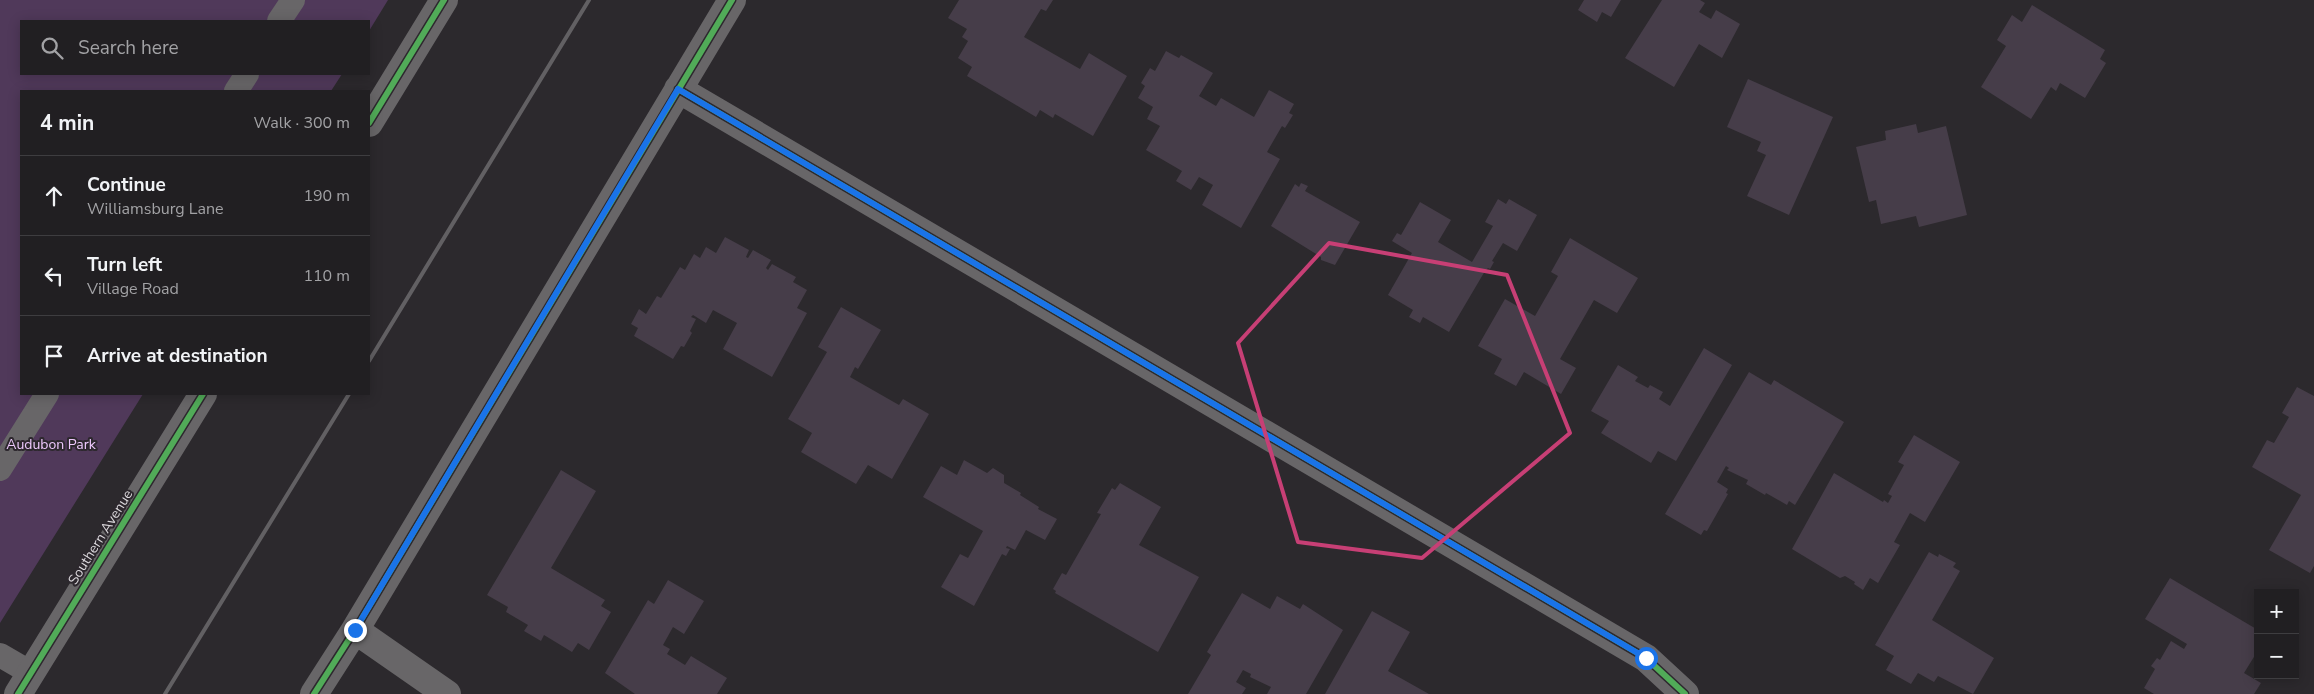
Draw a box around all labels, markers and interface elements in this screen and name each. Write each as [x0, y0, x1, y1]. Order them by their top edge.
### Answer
search box [20, 20, 370, 75]
icon: search [38, 34, 66, 62]
text: Search here [78, 35, 179, 61]
text: 4 min [40, 109, 94, 137]
text: Walk · 300 m [254, 112, 350, 134]
text: Continue [87, 172, 166, 198]
icon: ahead [40, 182, 68, 210]
text: 190 m [303, 185, 350, 207]
text: Williamsburg Lane [87, 198, 224, 220]
text: Turn left [87, 252, 162, 278]
icon: left [40, 262, 68, 290]
text: 110 m [303, 265, 350, 287]
text: Village Road [87, 278, 179, 300]
icon: arrive [40, 342, 68, 370]
text: Arrive at destination [87, 343, 268, 369]
park label: Audubon Park [6, 435, 97, 454]
street label: Southern Avenue [64, 486, 137, 588]
map controls [2254, 589, 2299, 679]
button: + [2254, 589, 2299, 634]
route end [344, 619, 367, 642]
button: − [2254, 634, 2299, 679]
route start [1635, 647, 1658, 670]

